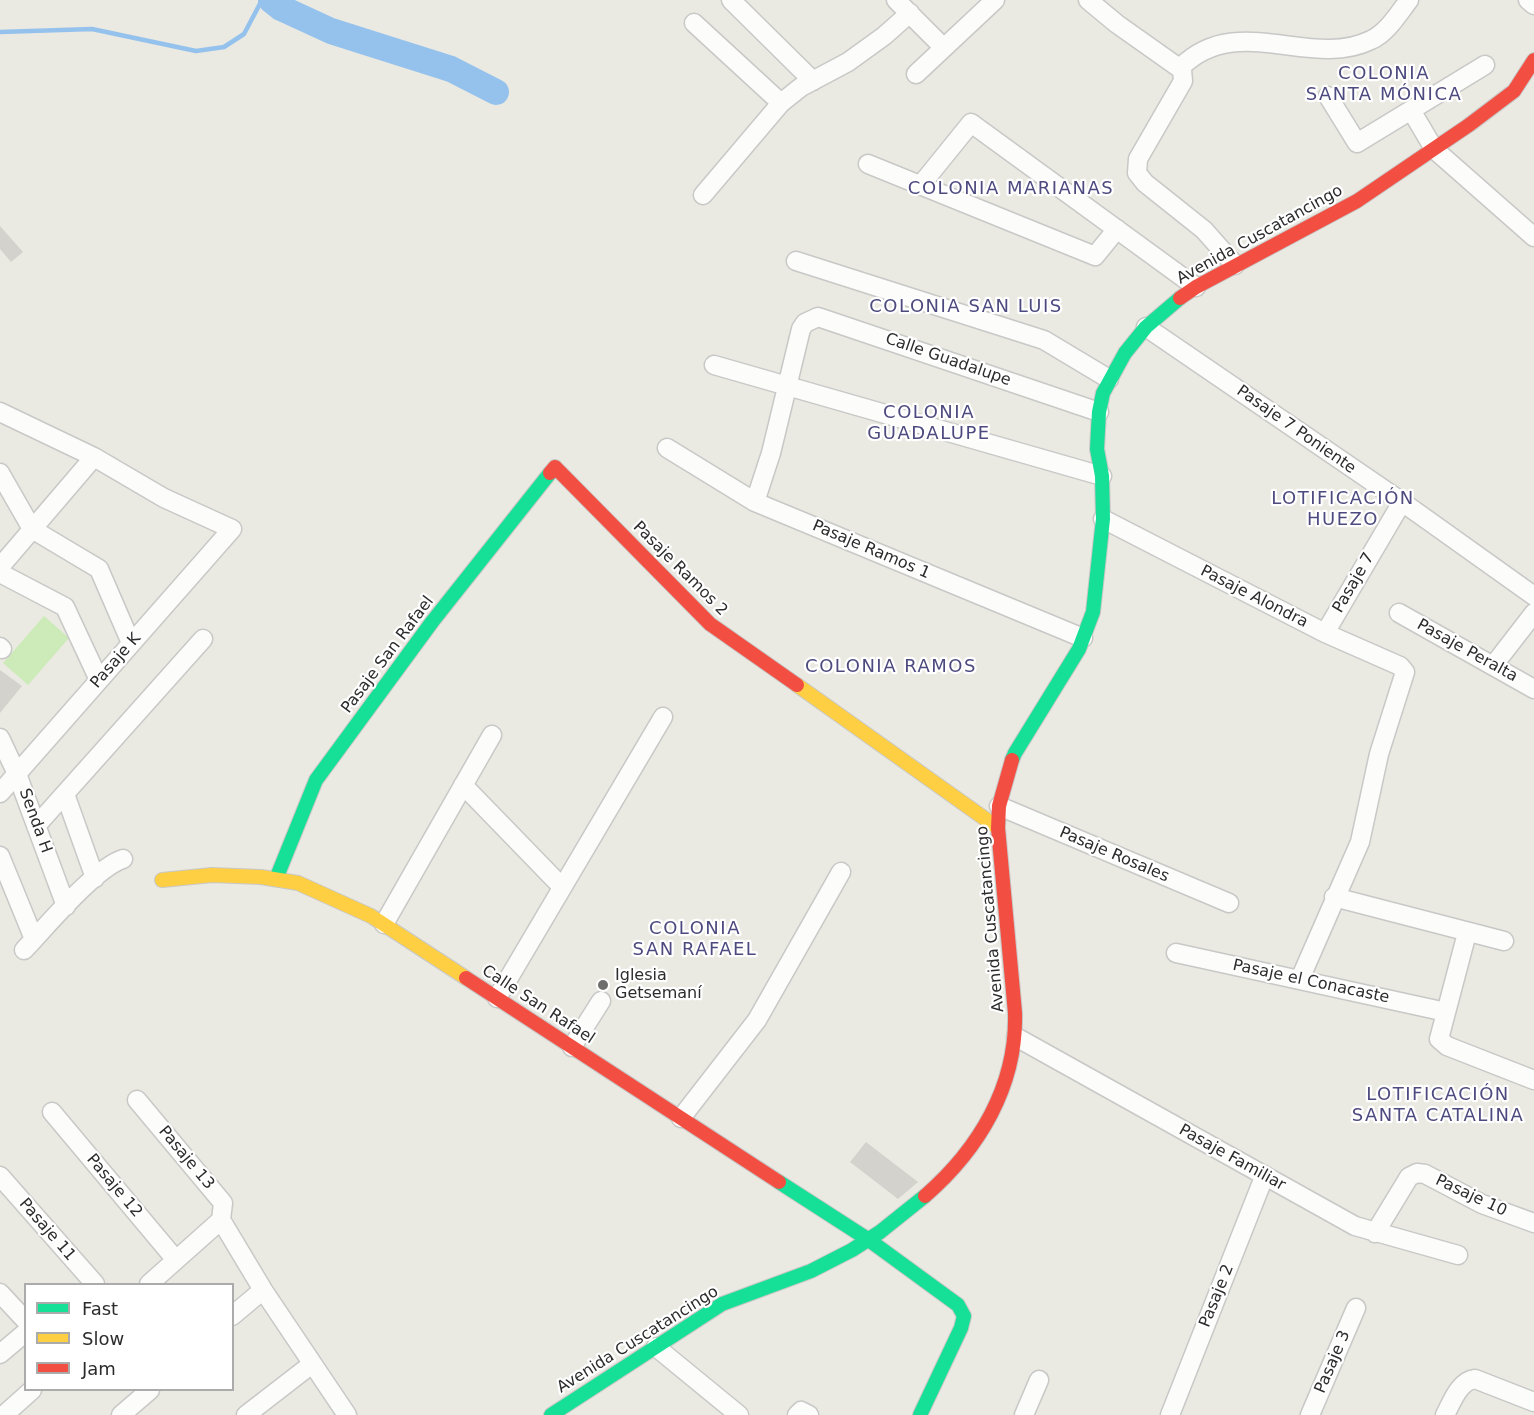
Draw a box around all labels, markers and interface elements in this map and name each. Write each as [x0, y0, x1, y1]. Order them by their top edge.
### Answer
district label: COLONIA SANTA MÓNICA [1306, 63, 1462, 106]
district label: COLONIA MARIANAS [908, 178, 1114, 200]
street label: Avenida Cuscatancingo [1174, 181, 1346, 289]
district label: COLONIA SAN LUIS [869, 296, 1063, 318]
street label: Calle Guadalupe [883, 329, 1013, 391]
street label: Pasaje 7 Poniente [1233, 382, 1359, 478]
district label: COLONIA GUADALUPE [867, 402, 991, 444]
district label: LOTIFICACIÓN HUEZO [1271, 488, 1415, 530]
street label: Pasaje Ramos 1 [809, 517, 933, 583]
street label: Pasaje Ramos 2 [629, 518, 731, 620]
street label: Pasaje 7 [1329, 549, 1379, 617]
street label: Pasaje Alondra [1197, 562, 1311, 632]
street label: Pasaje San Rafael [338, 593, 438, 717]
street label: Pasaje Peralta [1413, 615, 1521, 687]
street label: Pasaje K [87, 630, 145, 692]
district label: COLONIA RAMOS [805, 656, 977, 678]
street label: Senda H [14, 786, 56, 856]
street label: Pasaje Rosales [1056, 823, 1172, 887]
street label: Avenida Cuscatancingo [973, 825, 1009, 1013]
district label: COLONIA SAN RAFAEL [633, 918, 757, 960]
street label: Pasaje el Conacaste [1231, 956, 1391, 1008]
street label: Calle San Rafael [478, 961, 598, 1049]
place label: Iglesia Getsemaní [615, 966, 702, 1004]
marker: Iglesia Getsemaní [596, 978, 610, 992]
district label: LOTIFICACIÓN SANTA CATALINA [1352, 1084, 1524, 1126]
street label: Pasaje Familiar [1175, 1121, 1289, 1195]
street label: Pasaje 13 [154, 1122, 218, 1194]
street label: Pasaje 12 [82, 1150, 146, 1222]
street label: Pasaje 10 [1432, 1171, 1510, 1221]
street label: Pasaje 11 [15, 1195, 79, 1265]
street label: Pasaje 2 [1196, 1262, 1238, 1330]
street label: Avenida Cuscatancingo [554, 1282, 722, 1398]
legend [24, 1283, 234, 1391]
text: Fast [82, 1298, 118, 1319]
text: Slow [82, 1328, 124, 1349]
street label: Pasaje 3 [1311, 1328, 1355, 1396]
text: Jam [82, 1358, 116, 1379]

